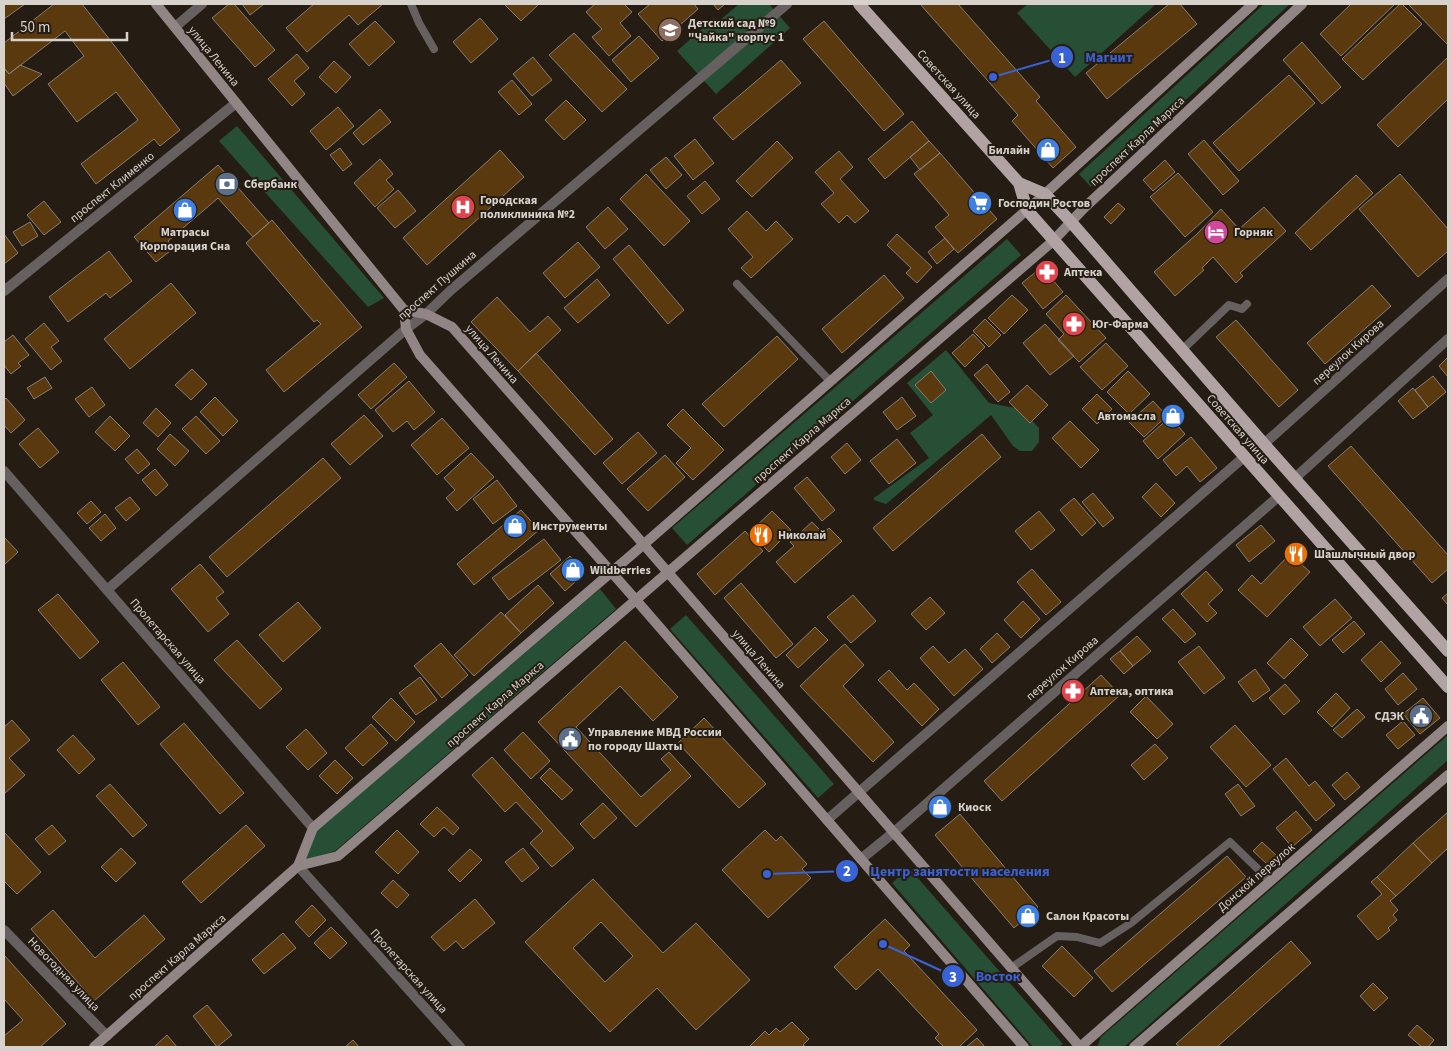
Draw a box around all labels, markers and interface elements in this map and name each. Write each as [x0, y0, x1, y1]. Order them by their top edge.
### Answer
scale bar [12, 10, 128, 42]
place label: Детский сад №9 "Чайка" корпус 1 [688, 15, 784, 46]
text: 50 m [20, 17, 50, 38]
school or university icon: Детский сад №9 "Чайка" корпус 1 [657, 17, 683, 43]
street label: улица Ленина [184, 22, 243, 90]
callout: Магнит [1050, 43, 1142, 72]
street label: Советская улица [913, 46, 984, 123]
text: 1 [1058, 48, 1066, 69]
text: Магнит [1085, 48, 1133, 68]
street label: проспект Карла Маркса [1086, 93, 1189, 190]
shop icon: Билайн [1035, 137, 1061, 163]
place label: Билайн [989, 142, 1030, 159]
street label: проспект Клименко [66, 148, 158, 227]
bank icon: Сбербанк [214, 171, 240, 197]
place label: Сбербанк [244, 176, 297, 193]
supermarket icon: Господин Ростов [967, 190, 993, 216]
place label: Городская поликлиника №2 [480, 192, 575, 223]
hospital icon: Городская поликлиника №2 [450, 194, 476, 220]
place label: Господин Ростов [998, 195, 1090, 212]
shop icon: Матрасы Корпорация Сна [172, 197, 198, 223]
hotel icon: Горняк [1203, 219, 1229, 245]
place label: Матрасы Корпорация Сна [140, 224, 230, 255]
place label: Горняк [1234, 224, 1273, 241]
street label: проспект Пушкина [394, 246, 480, 324]
pharmacy icon: Аптека [1034, 259, 1060, 285]
place label: Аптека [1063, 264, 1102, 281]
pharmacy icon: Юг-Фарма [1061, 311, 1087, 337]
place label: Юг-Фарма [1092, 316, 1149, 333]
street label: переулок Кирова [1309, 316, 1388, 389]
street label: улица Ленина [461, 321, 522, 388]
street label: Советская улица [1202, 391, 1273, 468]
street label: проспект Карла Маркса [750, 393, 855, 488]
shop icon: Автомасла [1160, 403, 1186, 429]
place label: Автомасла [1097, 408, 1156, 425]
shop icon: Инструменты [502, 513, 528, 539]
place label: Инструменты [532, 518, 608, 535]
restaurant icon: Николай [748, 522, 774, 548]
place label: Николай [778, 527, 826, 544]
restaurant icon: Шашлычный двор [1283, 541, 1309, 567]
place label: Шашлычный двор [1314, 546, 1416, 563]
shop icon: Wildberries [560, 557, 586, 583]
place label: Wildberries [590, 562, 651, 579]
street label: Пролетарская улица [126, 595, 210, 688]
street label: улица Ленина [728, 626, 789, 693]
street label: переулок Кирова [1022, 632, 1102, 705]
street label: проспект Карла Маркса [443, 657, 548, 752]
pharmacy icon: Аптека, оптика [1060, 678, 1086, 704]
place label: Аптека, оптика [1089, 683, 1174, 700]
public building icon: СДЭК [1408, 703, 1434, 729]
place label: СДЭК [1375, 708, 1405, 725]
place label: Управление МВД России по городу Шахты [588, 724, 722, 755]
public building icon: Управление МВД России по городу Шахты [557, 726, 583, 752]
shop icon: Киоск [927, 794, 953, 820]
place label: Киоск [958, 799, 992, 816]
street label: Донской переулок [1214, 839, 1299, 916]
callout: Центр занятости населения [835, 856, 1059, 885]
text: 2 [843, 861, 851, 882]
text: Центр занятости населения [870, 862, 1050, 882]
shop icon: Салон Красоты [1015, 903, 1041, 929]
place label: Салон Красоты [1046, 908, 1129, 925]
street label: проспект Карла Маркса [125, 910, 230, 1005]
street label: Пролетарская улица [366, 925, 451, 1017]
street label: Новогодняя улица [24, 933, 104, 1015]
callout: Восток [941, 962, 1030, 991]
text: 3 [949, 967, 957, 988]
text: Восток [976, 967, 1021, 987]

